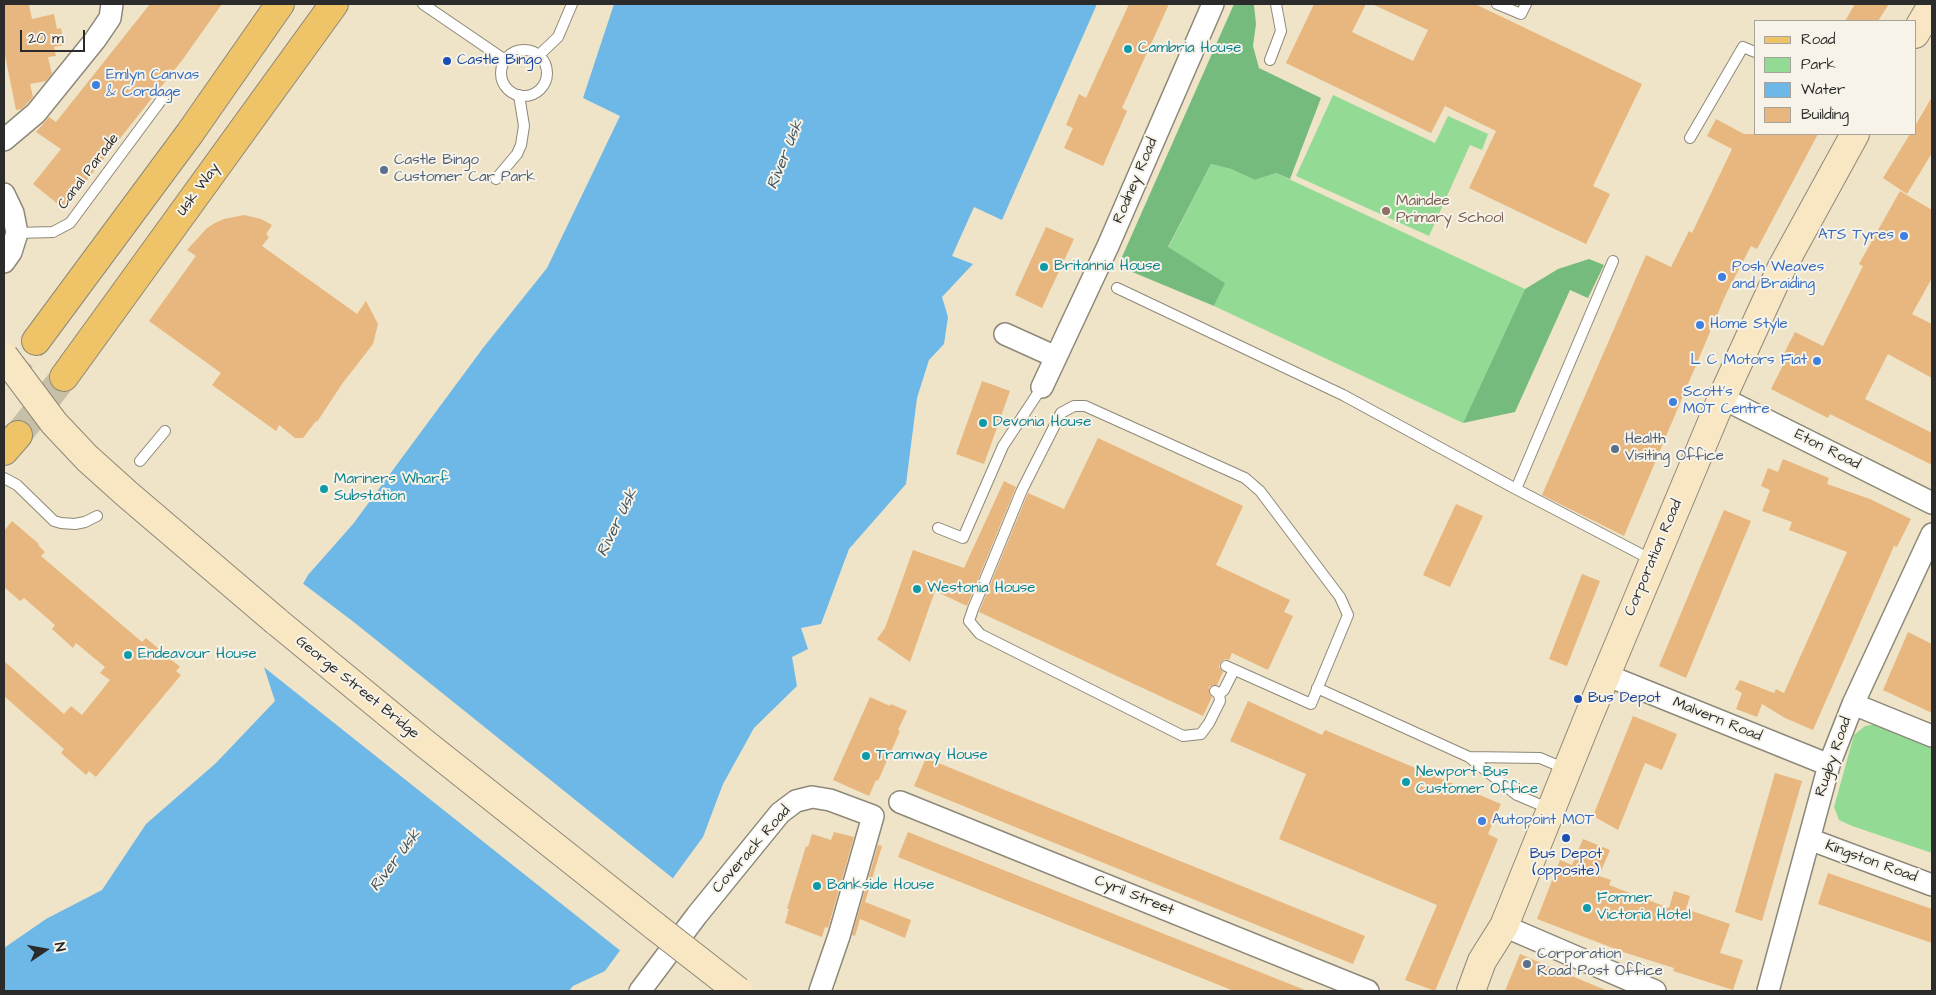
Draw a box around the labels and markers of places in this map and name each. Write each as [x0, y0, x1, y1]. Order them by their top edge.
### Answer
place label: Cambria House [1138, 40, 1241, 58]
marker: Cambria House [1122, 43, 1134, 55]
place label: Castle Bingo [457, 52, 542, 70]
marker: Castle Bingo [441, 55, 453, 67]
place label: Emlyn Canvas & Cordage [106, 67, 199, 102]
marker: Emlyn Canvas & Cordage [90, 79, 102, 91]
place label: Castle Bingo Customer Car Park [394, 152, 536, 187]
marker: Castle Bingo Customer Car Park [378, 164, 390, 176]
place label: Maindee Primary School [1396, 193, 1504, 228]
marker: Maindee Primary School [1380, 205, 1392, 217]
place label: ATS Tyres [1818, 227, 1894, 245]
marker: ATS Tyres [1898, 230, 1910, 242]
place label: Britannia House [1054, 258, 1161, 276]
place label: Posh Weaves and Braiding [1732, 259, 1824, 294]
marker: Britannia House [1038, 261, 1050, 273]
marker: Posh Weaves and Braiding [1716, 271, 1728, 283]
place label: Home Style [1710, 316, 1788, 334]
marker: Home Style [1694, 319, 1706, 331]
place label: L C Motors Fiat [1690, 352, 1807, 370]
marker: L C Motors Fiat [1811, 355, 1823, 367]
place label: Scott's MOT Centre [1683, 384, 1769, 419]
marker: Scott's MOT Centre [1667, 396, 1679, 408]
place label: Devonia House [993, 414, 1091, 432]
marker: Devonia House [977, 417, 989, 429]
place label: Health Visiting Office [1625, 431, 1724, 466]
marker: Health Visiting Office [1609, 443, 1621, 455]
place label: Mariners Wharf Substation [334, 471, 448, 506]
marker: Mariners Wharf Substation [318, 483, 330, 495]
place label: Westonia House [927, 580, 1035, 598]
marker: Westonia House [911, 583, 923, 595]
place label: Endeavour House [138, 646, 257, 664]
marker: Endeavour House [122, 649, 134, 661]
place label: Bus Depot [1588, 690, 1661, 708]
marker: Bus Depot [1572, 693, 1584, 705]
place label: Tramway House [876, 747, 988, 765]
marker: Tramway House [860, 750, 872, 762]
place label: Newport Bus Customer Office [1416, 764, 1538, 799]
marker: Newport Bus Customer Office [1400, 776, 1412, 788]
place label: Autopoint MOT [1492, 812, 1594, 830]
marker: Autopoint MOT [1476, 815, 1488, 827]
marker: Bus Depot (opposite) [1560, 832, 1572, 844]
place label: Bus Depot (opposite) [1530, 846, 1602, 881]
place label: Bankside House [827, 877, 934, 895]
marker: Bankside House [811, 880, 823, 892]
place label: Former Victoria Hotel [1597, 890, 1691, 925]
marker: Former Victoria Hotel [1581, 902, 1593, 914]
place label: Corporation Road Post Office [1537, 946, 1663, 981]
marker: Corporation Road Post Office [1521, 958, 1533, 970]

